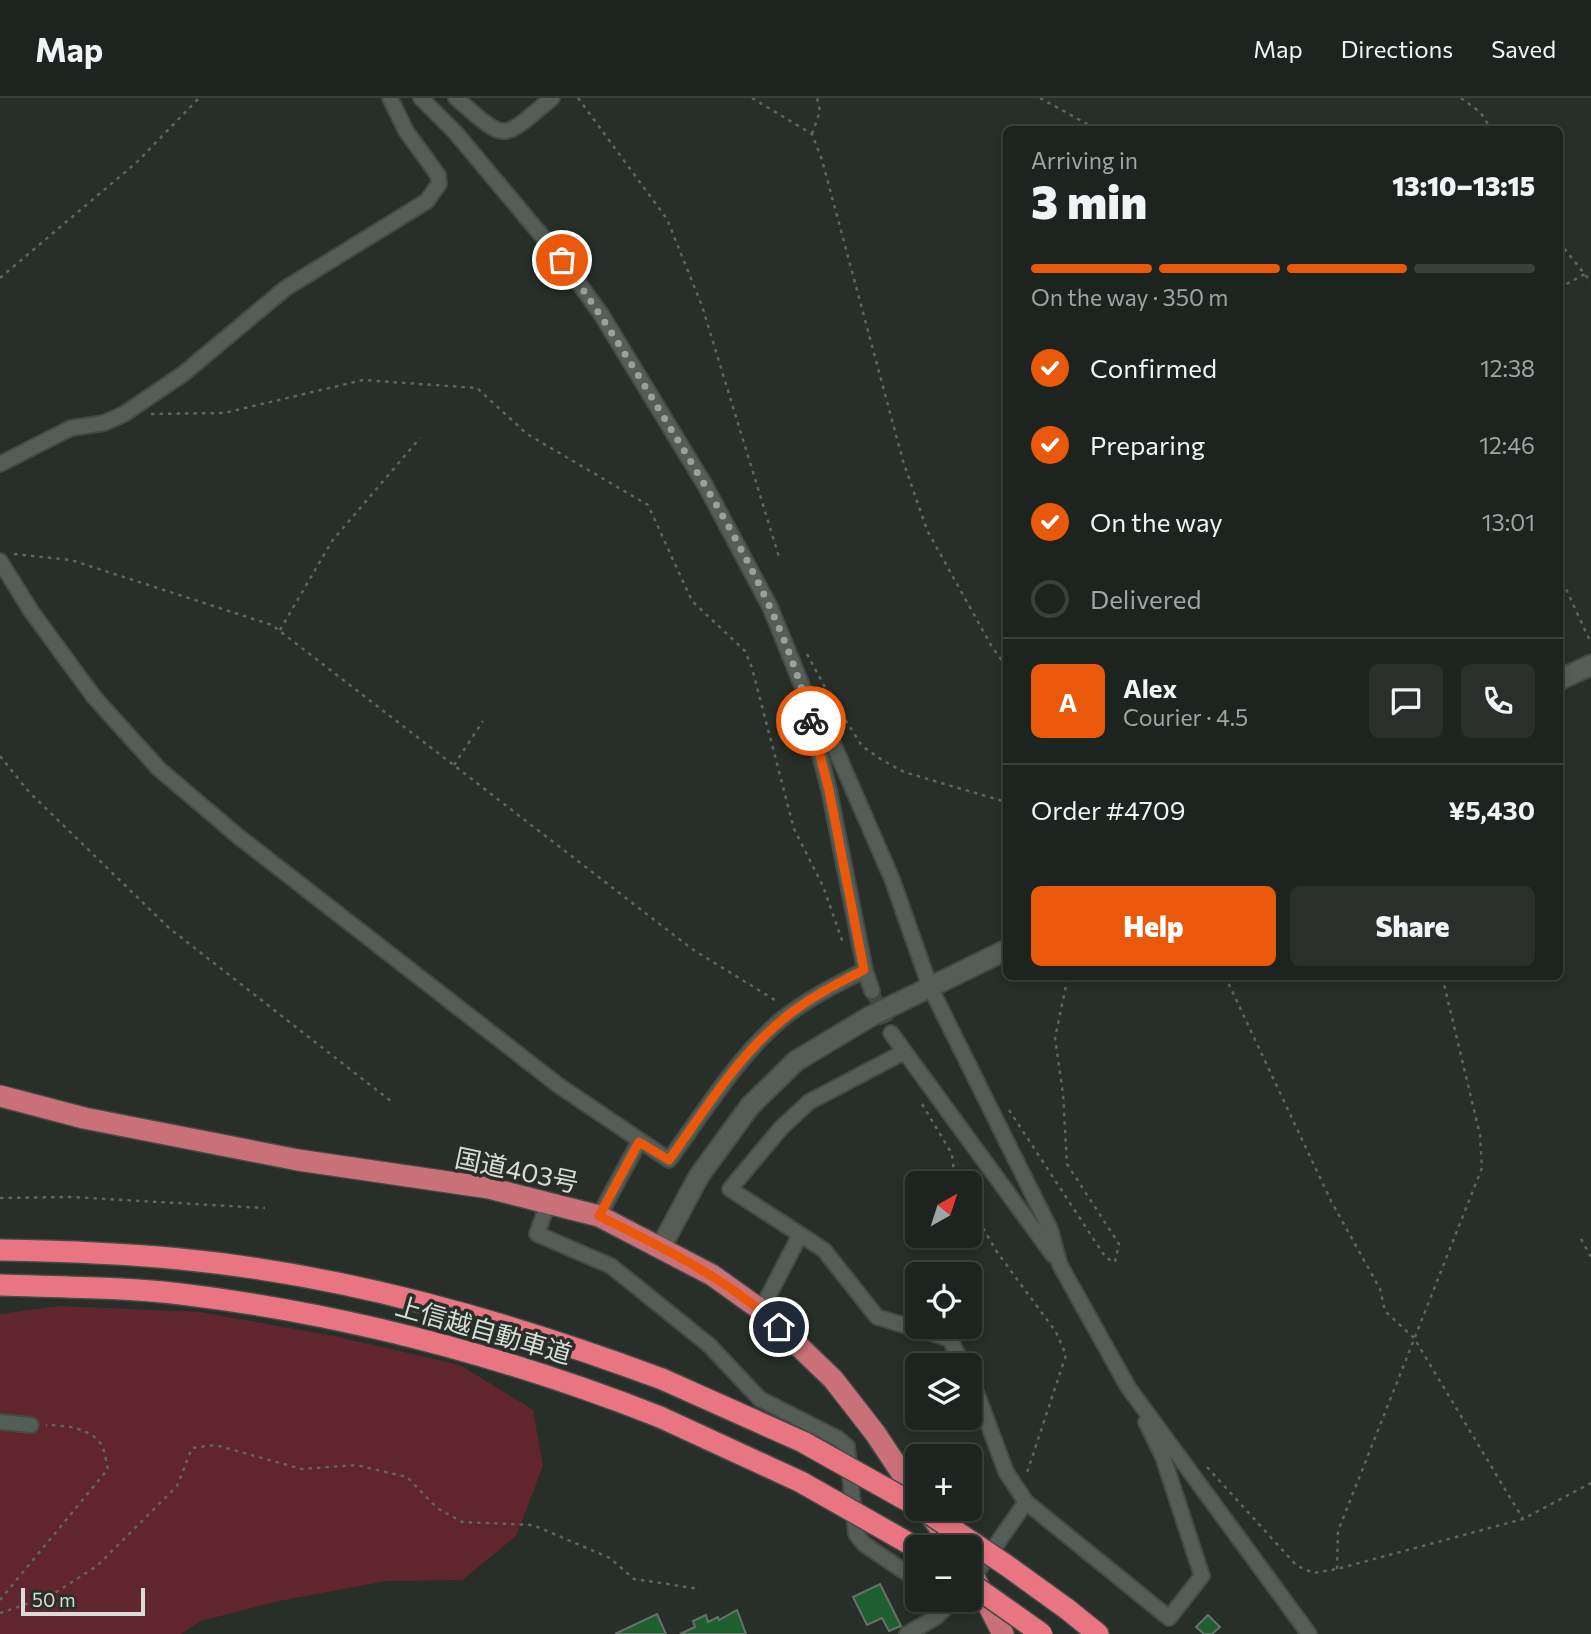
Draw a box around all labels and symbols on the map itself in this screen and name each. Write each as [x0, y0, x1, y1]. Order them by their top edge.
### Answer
pin [532, 230, 592, 290]
courier [776, 686, 846, 756]
street label: 国道403号 [452, 1141, 582, 1197]
north arrow [905, 1171, 982, 1248]
street label: 上信越自動車道 [392, 1289, 576, 1369]
pin [749, 1297, 809, 1357]
scale bar [21, 1585, 145, 1617]

